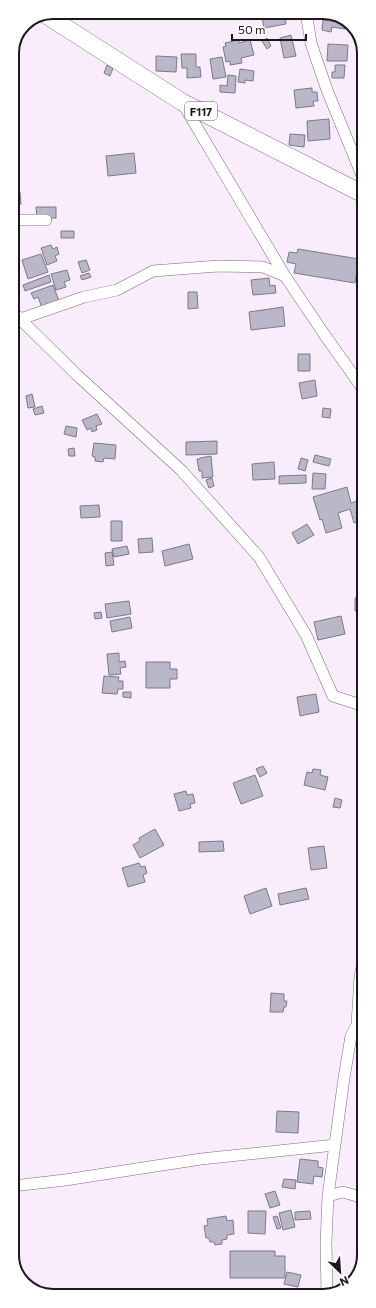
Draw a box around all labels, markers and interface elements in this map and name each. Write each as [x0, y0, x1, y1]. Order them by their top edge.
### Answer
scale bar [232, 16, 306, 42]
text: 50 m [238, 22, 266, 36]
road number: F117 [185, 102, 217, 120]
north arrow [320, 1252, 360, 1292]
text: N [338, 1274, 351, 1289]

